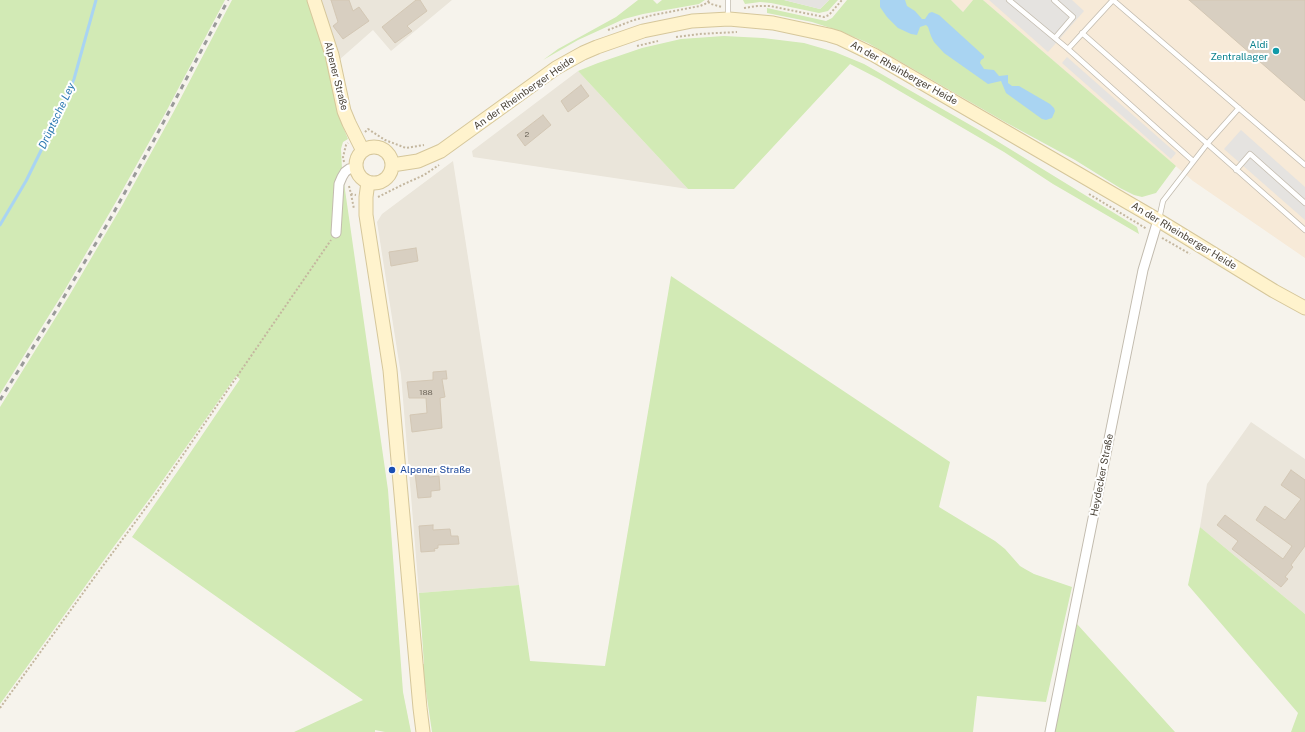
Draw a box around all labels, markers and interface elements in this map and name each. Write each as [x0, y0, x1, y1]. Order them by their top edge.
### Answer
street label: An der Rheinberger Heide [848, 39, 960, 107]
place label: Aldi Zentrallager [1210, 39, 1268, 62]
street label: Alpener Straße [322, 40, 350, 112]
marker: Aldi Zentrallager [1271, 46, 1281, 56]
street label: An der Rheinberger Heide [471, 54, 577, 132]
water label: Drüptsche Ley [36, 81, 78, 151]
house number: 2 [525, 130, 529, 140]
street label: An der Rheinberger Heide [1129, 200, 1239, 272]
house number: 188 [419, 388, 433, 398]
street label: Heydecker Straße [1088, 433, 1116, 517]
place label: Alpener Straße [400, 464, 471, 476]
marker: Alpener Straße [387, 465, 397, 475]

